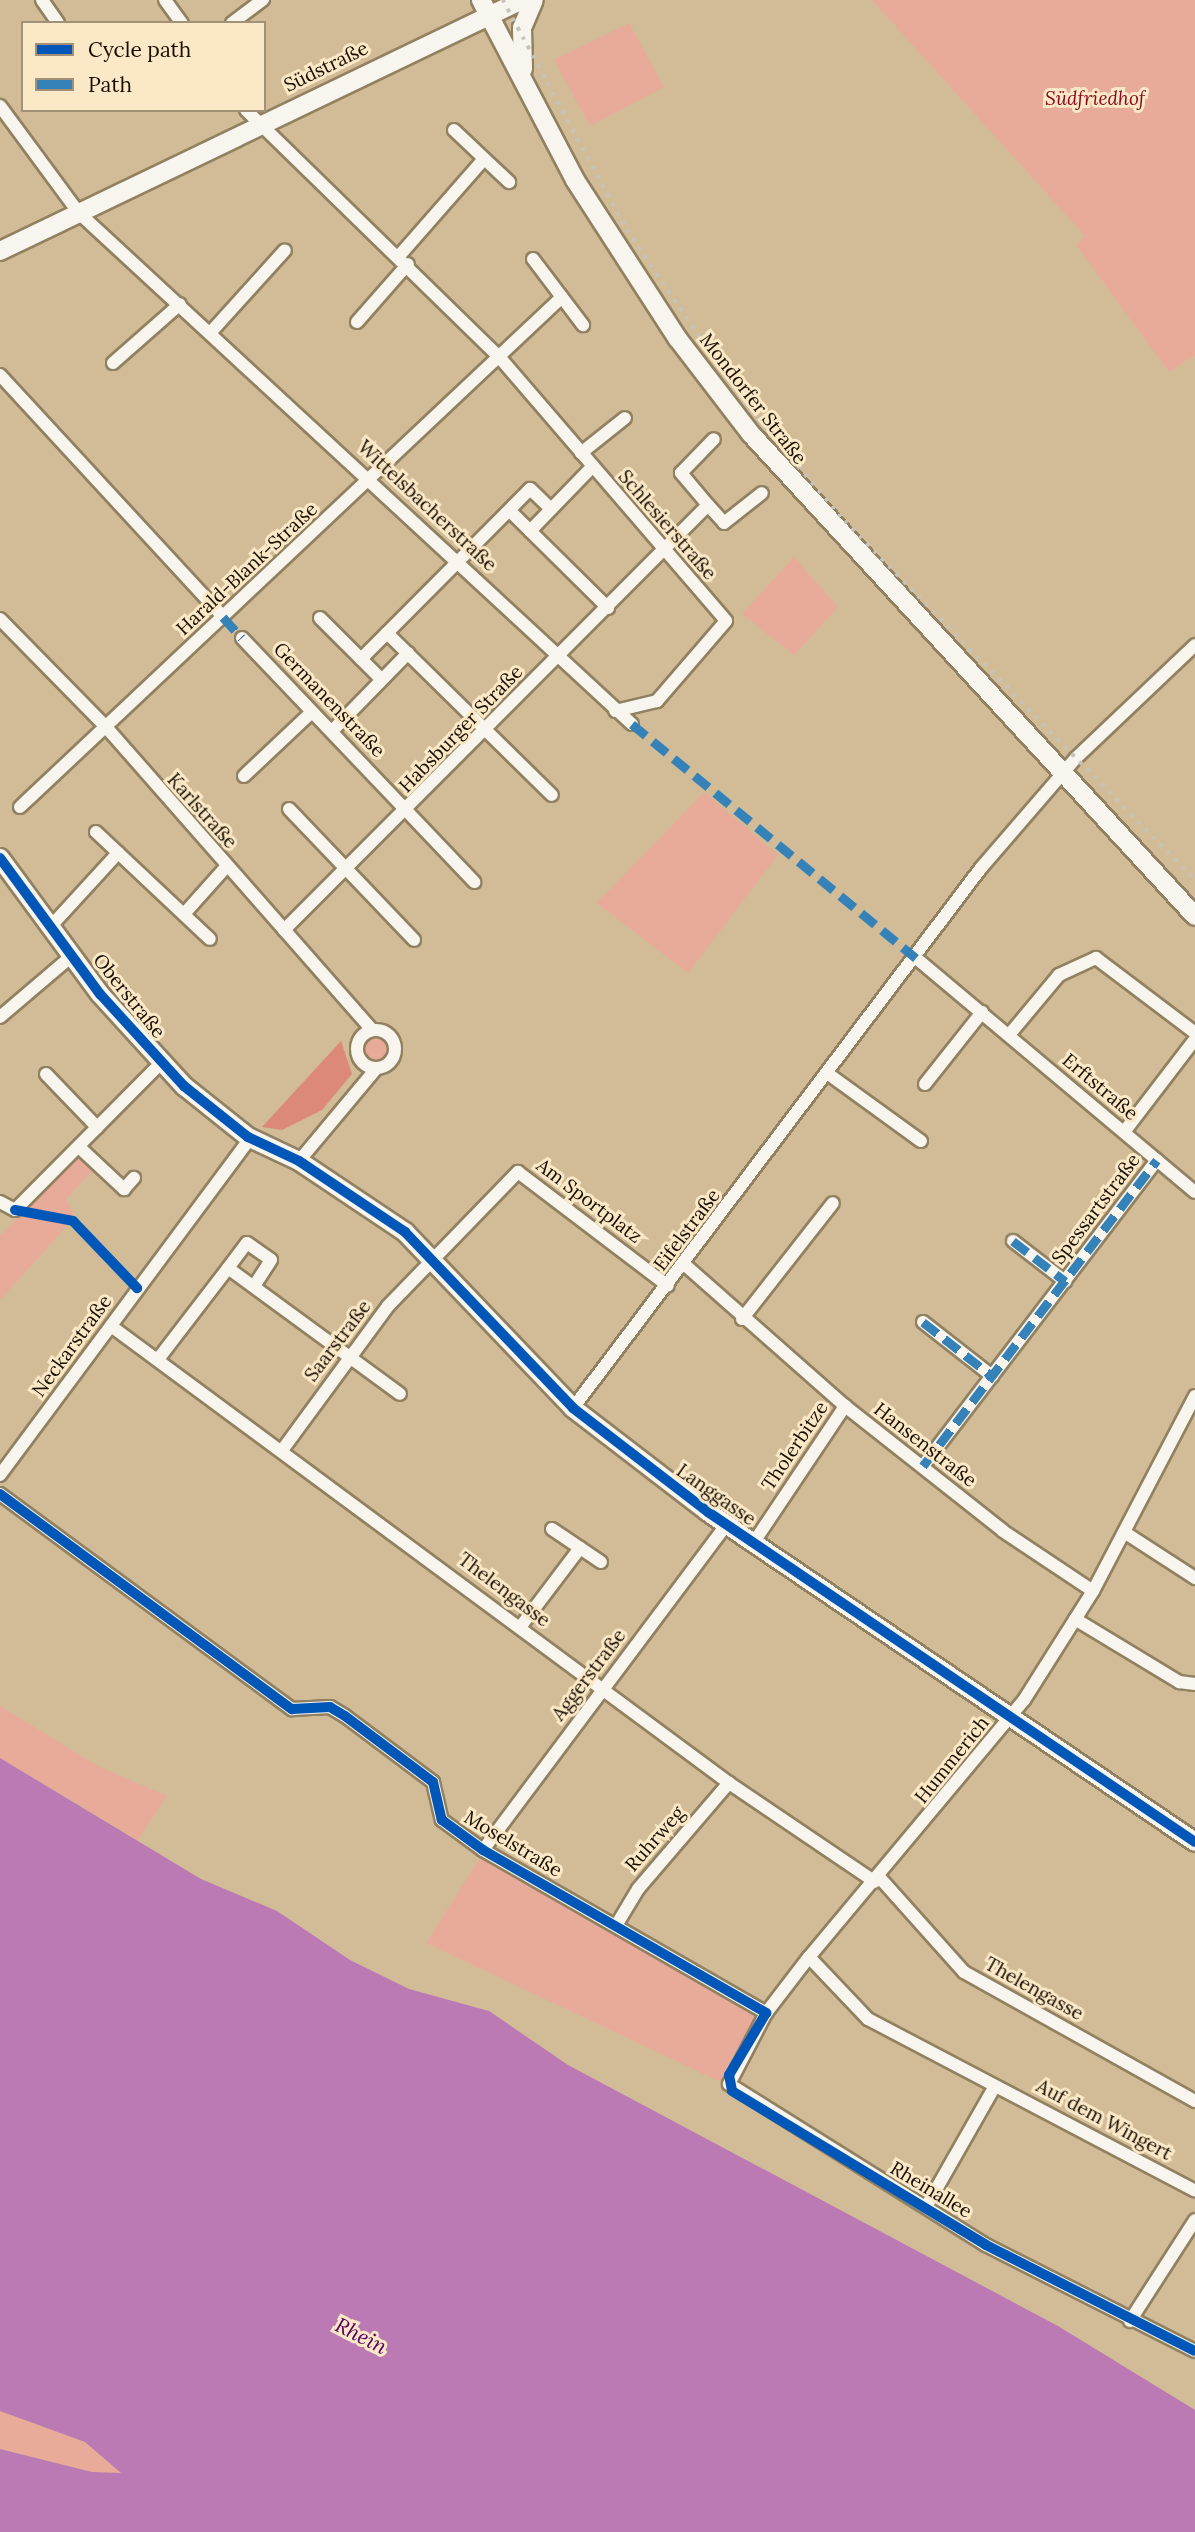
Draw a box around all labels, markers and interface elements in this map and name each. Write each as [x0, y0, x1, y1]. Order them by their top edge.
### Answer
legend [21, 21, 266, 112]
text: Cycle path [88, 36, 191, 63]
street label: Südstraße [280, 37, 372, 97]
text: Path [88, 71, 132, 98]
park label: Südfriedhof [1045, 88, 1145, 110]
street label: Mondorfer Straße [695, 329, 811, 469]
street label: Wittelsbacherstraße [353, 436, 501, 576]
street label: Schlesierstraße [613, 466, 721, 584]
street label: Harald-Blank-Straße [172, 498, 322, 640]
street label: Germanenstraße [269, 638, 389, 762]
street label: Habsburger Straße [394, 661, 528, 797]
street label: Karlstraße [162, 769, 242, 853]
street label: Oberstraße [88, 949, 170, 1043]
street label: Erftstraße [1058, 1049, 1142, 1125]
street label: Spessartstraße [1047, 1149, 1145, 1269]
street label: Am Sportplatz [532, 1154, 646, 1248]
street label: Eifelstraße [649, 1185, 725, 1275]
street label: Neckarstraße [27, 1291, 117, 1401]
street label: Saarstraße [300, 1296, 376, 1386]
street label: Tholerbitze [757, 1397, 833, 1495]
street label: Hansenstraße [869, 1398, 981, 1492]
street label: Langgasse [672, 1459, 760, 1531]
street label: Thelengasse [454, 1548, 554, 1632]
street label: Aggerstraße [547, 1625, 631, 1725]
street label: Hummerich [910, 1712, 994, 1808]
street label: Ruhrweg [621, 1802, 689, 1876]
street label: Moselstraße [460, 1806, 566, 1882]
street label: Thelengasse [981, 1953, 1087, 2025]
street label: Auf dem Wingert [1032, 2075, 1176, 2165]
street label: Rheinallee [886, 2157, 976, 2223]
water label: Rhein [331, 2312, 391, 2360]

